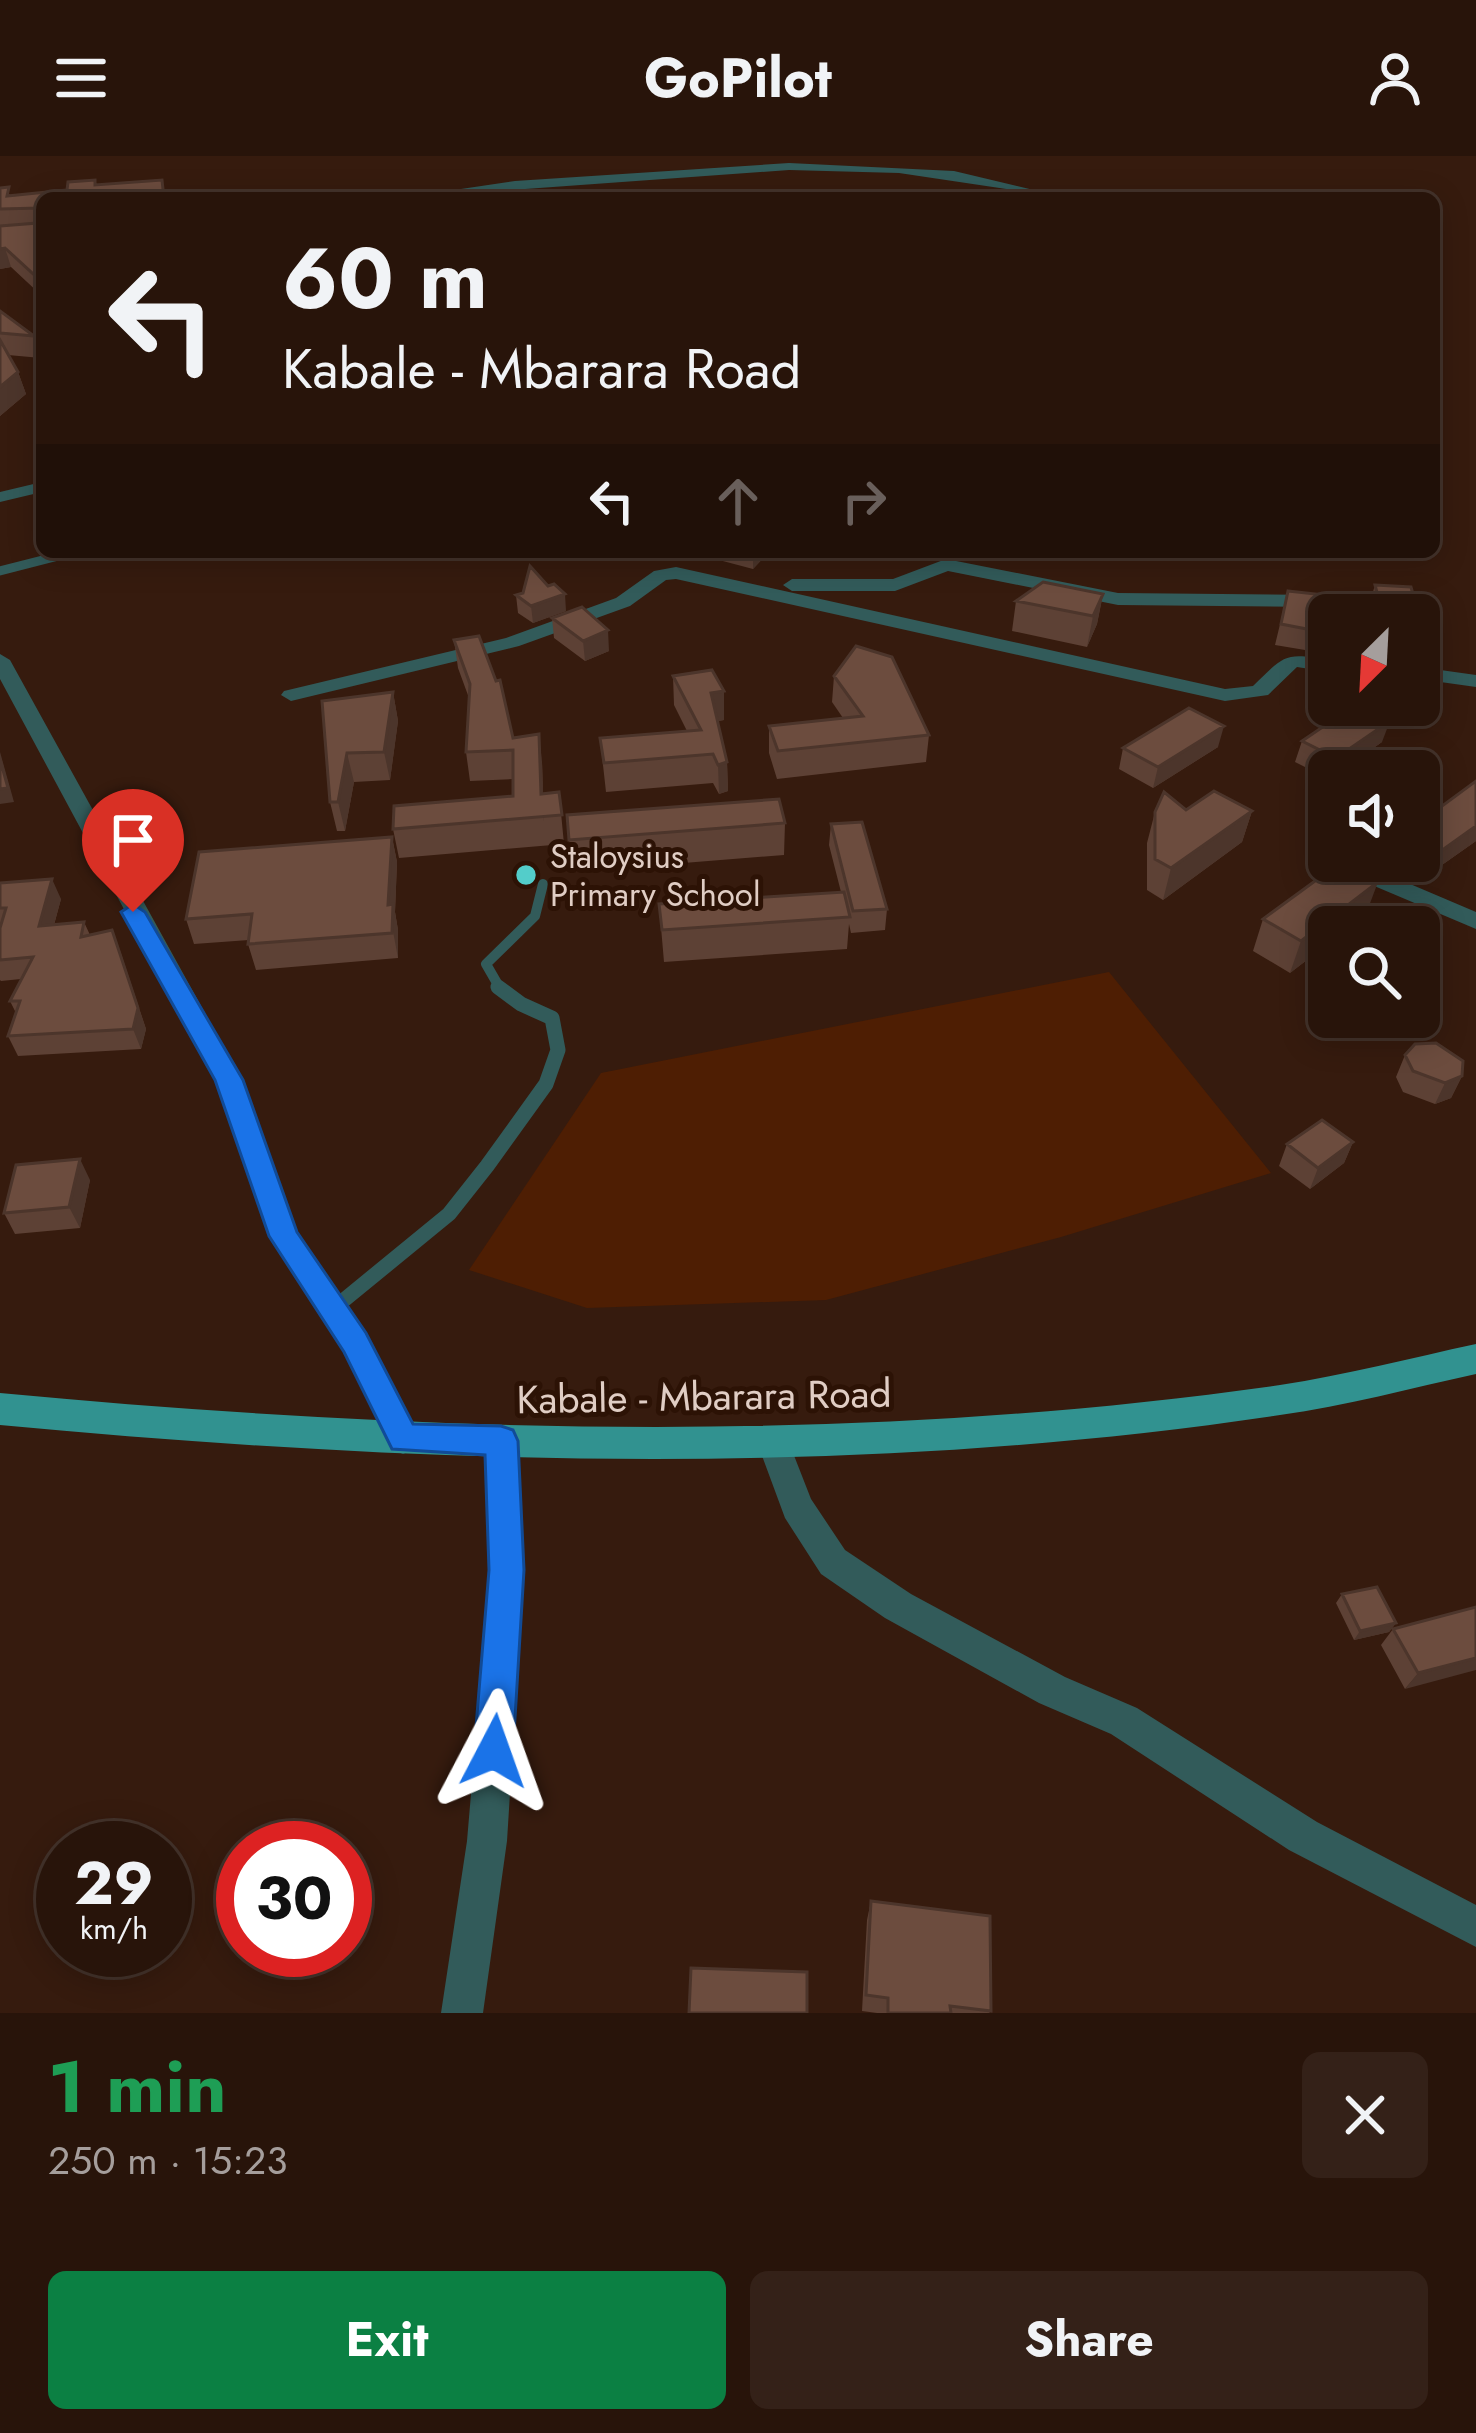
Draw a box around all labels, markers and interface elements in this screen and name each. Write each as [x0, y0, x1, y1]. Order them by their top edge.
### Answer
text: GoPilot [644, 39, 832, 117]
icon: menu [48, 45, 114, 111]
icon: person [1362, 45, 1428, 111]
text: 60 m [282, 218, 488, 340]
icon: left [84, 240, 240, 396]
text: Kabale - Mbarara Road [282, 330, 801, 408]
icon: left [579, 468, 645, 534]
icon: ahead [705, 468, 771, 534]
icon: right [831, 468, 897, 534]
north arrow [1308, 594, 1440, 726]
map controls [1308, 594, 1440, 1038]
button: sound [1308, 750, 1440, 882]
pin [82, 789, 184, 912]
icon: arrive [100, 807, 166, 873]
place label: Staloysius Primary School [550, 833, 760, 918]
marker: Staloysius Primary School [513, 862, 539, 888]
button: search [1308, 906, 1440, 1038]
street label: Kabale - Mbarara Road [516, 1365, 892, 1428]
position arrow [431, 1688, 557, 1814]
speed limit sign: 30 [216, 1821, 372, 1977]
text: 29 [74, 1840, 154, 1927]
text: km/h [80, 1907, 148, 1950]
text: 1 min [48, 2035, 227, 2139]
button: close [1302, 2052, 1428, 2178]
text: 250 m · 15:23 [48, 2132, 288, 2189]
button: Exit [48, 2271, 726, 2409]
button: Share [750, 2271, 1428, 2409]

